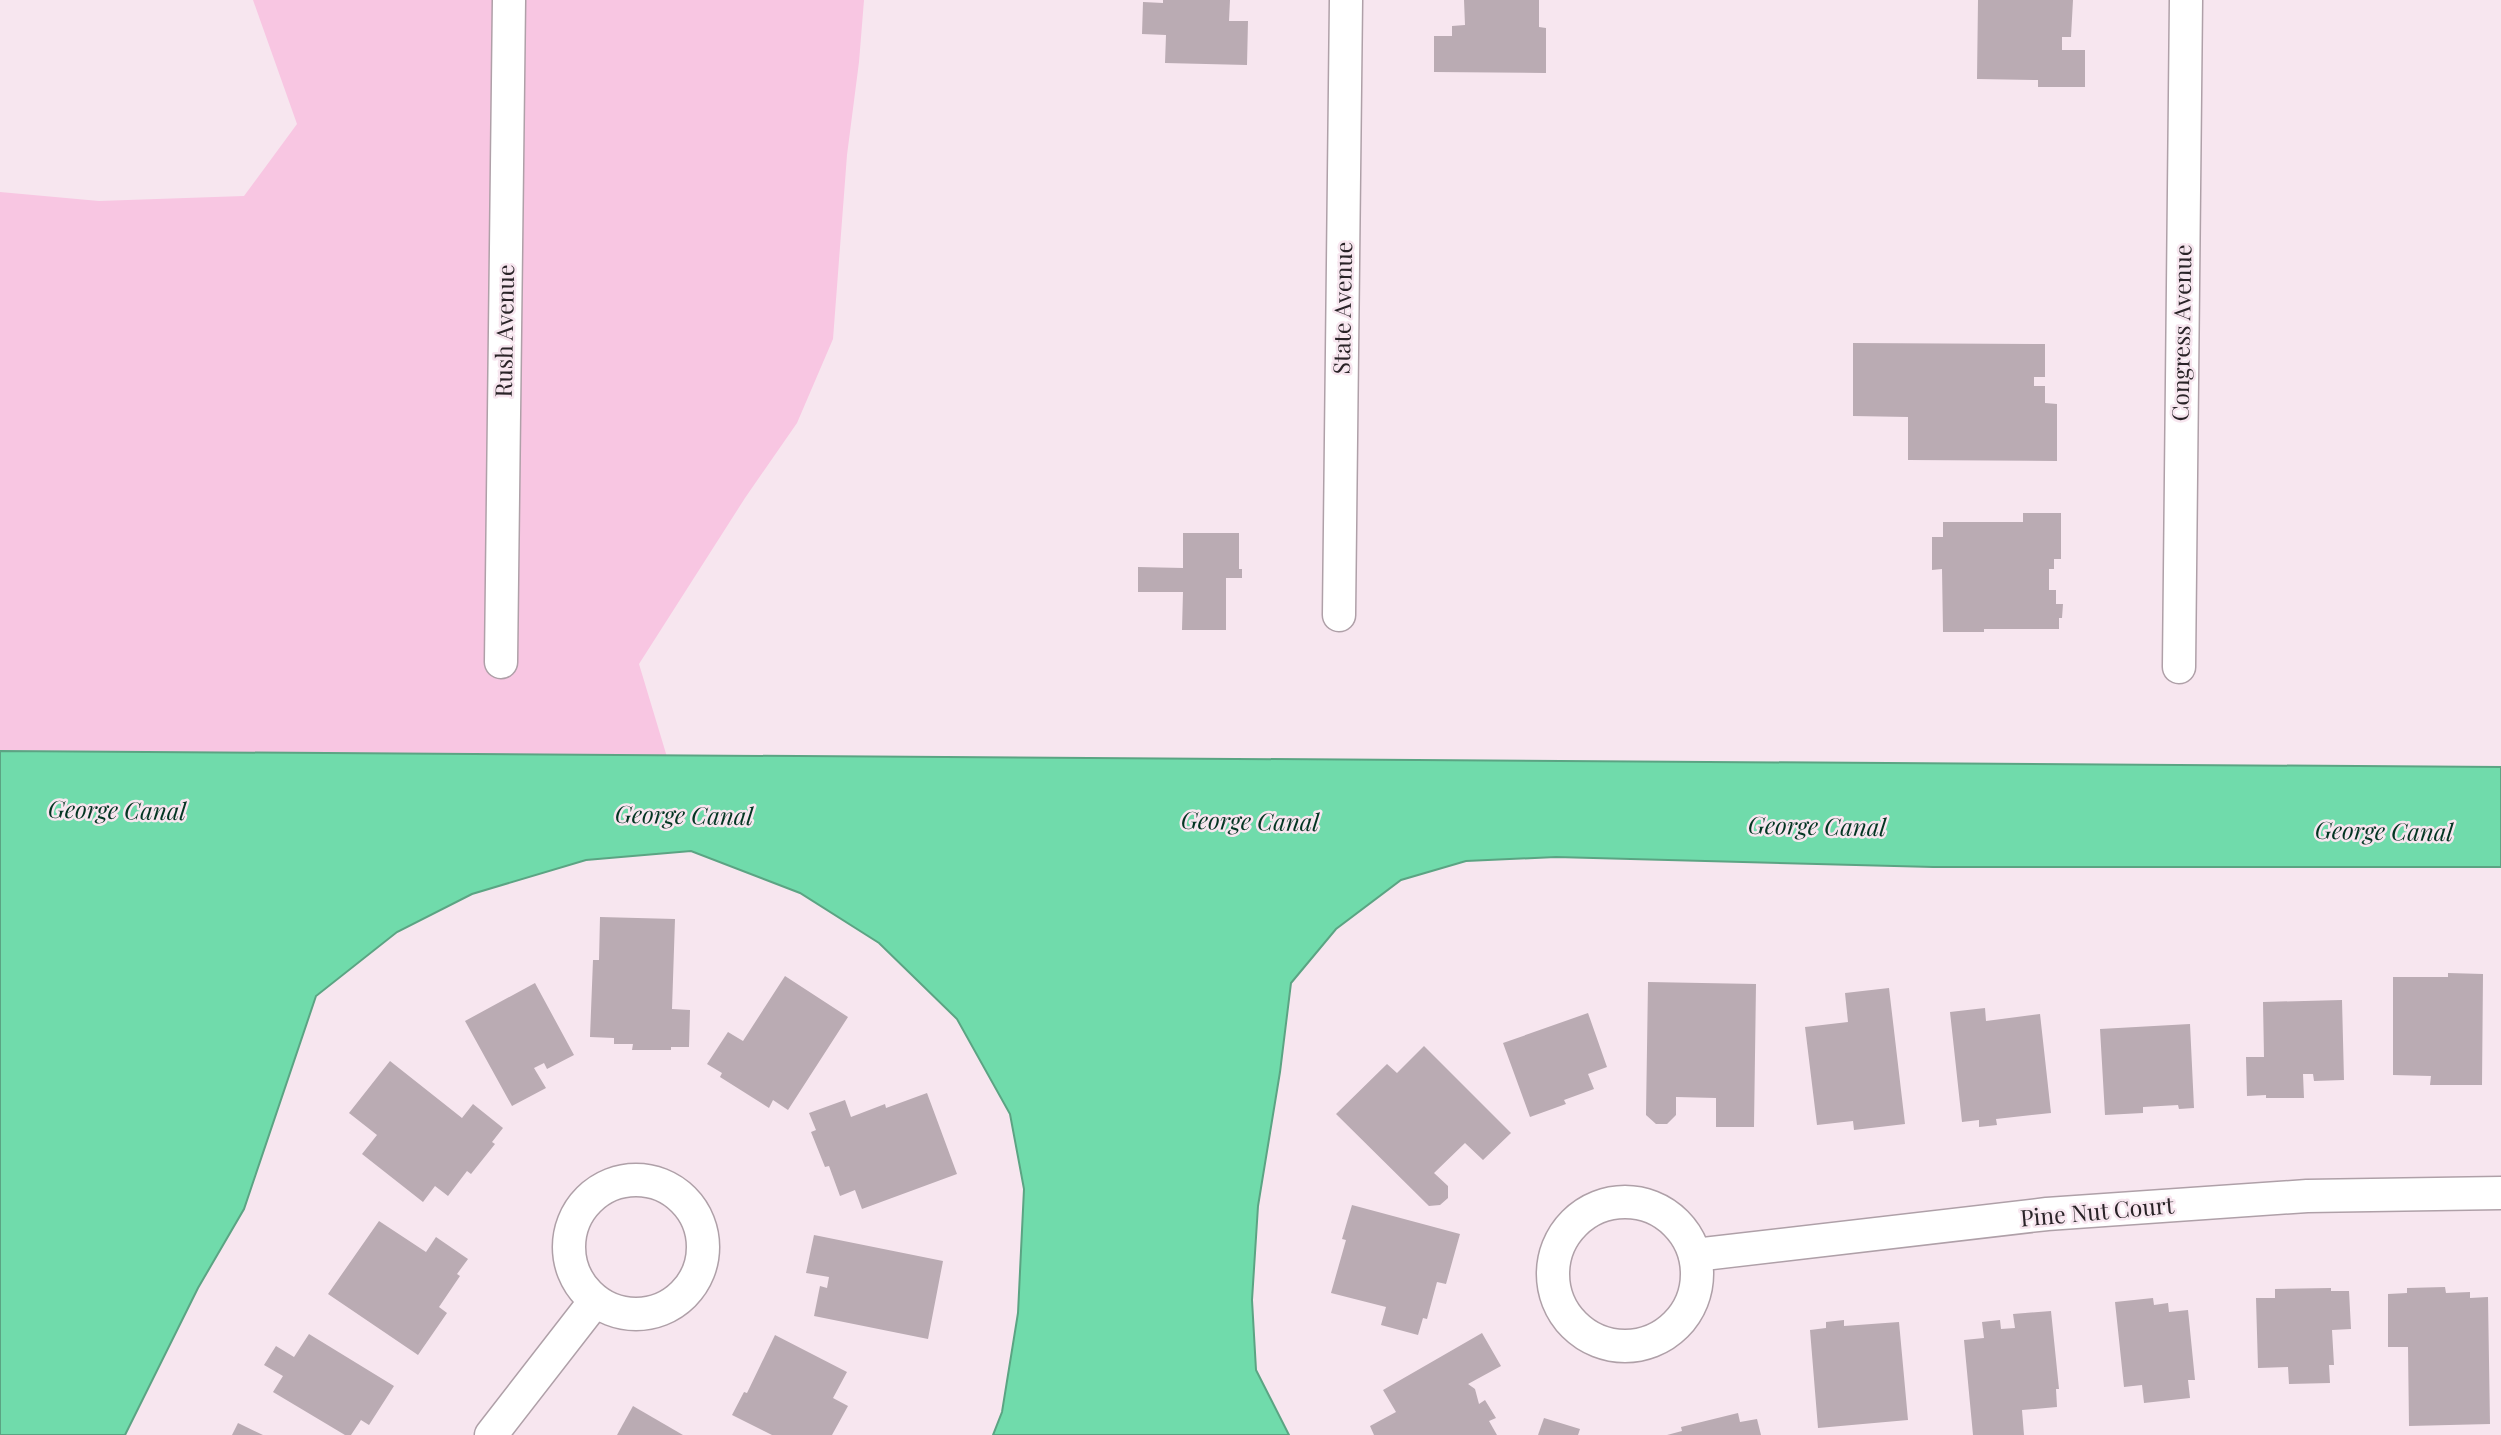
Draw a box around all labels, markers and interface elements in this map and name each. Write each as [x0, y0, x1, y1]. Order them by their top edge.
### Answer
street label: State Avenue [1325, 241, 1358, 375]
street label: Congress Avenue [2163, 244, 2198, 422]
street label: Rush Avenue [487, 264, 520, 398]
water label: George Canal [48, 792, 188, 826]
water label: George Canal [615, 797, 755, 831]
water label: George Canal [1181, 803, 1321, 837]
water label: George Canal [1748, 808, 1888, 842]
water label: George Canal [2315, 813, 2455, 847]
street label: Pine Nut Court [2019, 1188, 2176, 1233]

